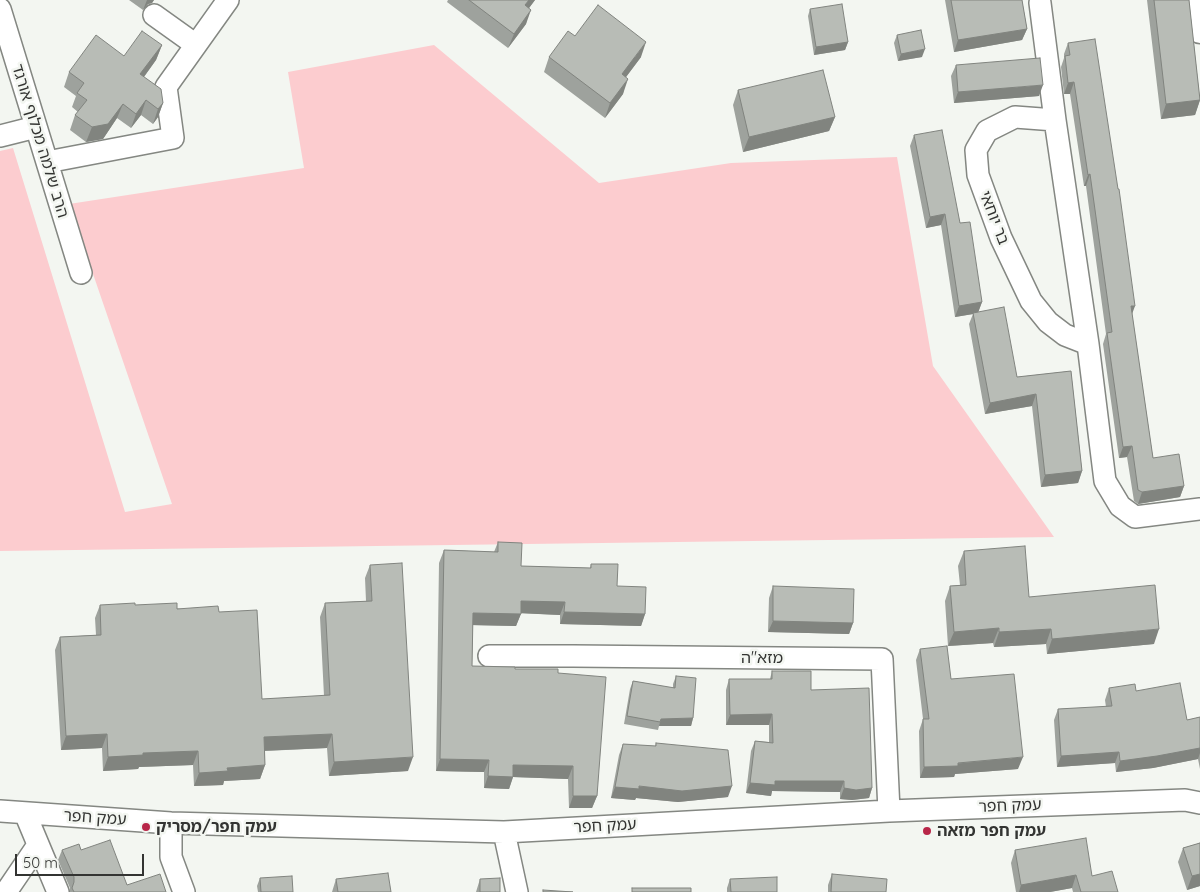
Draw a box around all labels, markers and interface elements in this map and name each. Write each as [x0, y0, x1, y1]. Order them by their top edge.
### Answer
street label: הרב שלמה מכלוף אורגד [7, 62, 73, 220]
street label: בר יוחאי [975, 188, 1013, 248]
street label: מזא"ה [741, 648, 783, 668]
street label: עמק חפר [978, 795, 1042, 817]
street label: עמק חפר [63, 806, 127, 830]
street label: עמק חפר [573, 815, 637, 837]
place label: עמק חפר/מסריק [156, 817, 277, 837]
marker: עמק חפר/מסריק [140, 821, 152, 833]
place label: עמק חפר מזאה [937, 821, 1046, 841]
marker: עמק חפר מזאה [921, 825, 933, 837]
scale bar [18, 844, 146, 876]
text: 50 m [23, 853, 58, 872]

